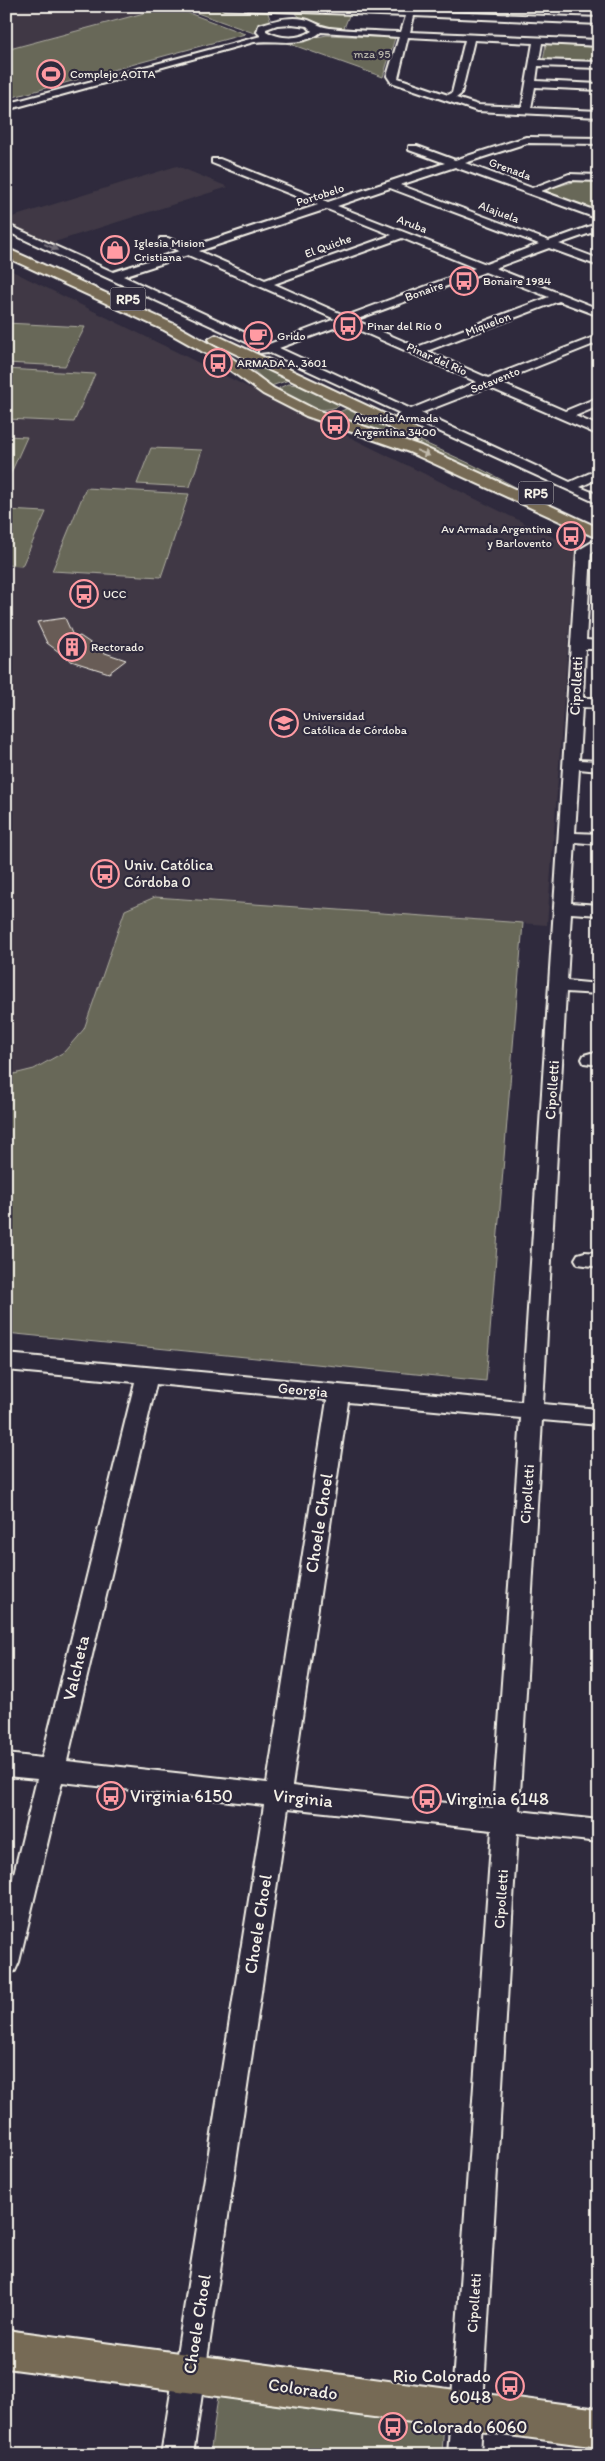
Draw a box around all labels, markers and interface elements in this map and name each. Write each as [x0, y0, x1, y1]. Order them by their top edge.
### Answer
park label: mza 95 [353, 47, 391, 61]
sports icon: Complejo AOITA [36, 59, 66, 89]
place label: Complejo AOITA [70, 67, 156, 81]
street label: Grenada [487, 155, 534, 183]
street label: Portobelo [294, 181, 346, 209]
street label: Alajuela [477, 198, 522, 226]
street label: Aruba [395, 212, 429, 236]
street label: El Quiche [303, 231, 354, 261]
shop icon: Iglesia Mision Cristiana [100, 235, 130, 265]
place label: Iglesia Mision Cristiana [134, 236, 205, 264]
one-way arrow [44, 244, 58, 252]
bus stop icon: Bonaire 1984 [449, 266, 479, 296]
place label: Bonaire 1984 [483, 274, 551, 288]
street label: Bonaire [403, 278, 445, 304]
road number: RP5 [110, 288, 146, 310]
street label: Miquelon [463, 309, 513, 339]
bus stop icon: Pinar del Río 0 [333, 311, 363, 341]
place label: Pinar del Río 0 [367, 319, 442, 333]
cafe icon: Grido [243, 321, 273, 351]
place label: Grido [277, 329, 306, 343]
street label: Pinar del Río [405, 339, 469, 379]
bus stop icon: ARMADA A. 3601 [203, 348, 233, 378]
place label: ARMADA A. 3601 [237, 356, 327, 370]
street label: Sotavento [468, 364, 522, 396]
bus stop icon: Avenida Armada Argentina 3400 [320, 410, 350, 440]
place label: Avenida Armada Argentina 3400 [354, 411, 439, 439]
one-way arrow [416, 449, 430, 457]
road number: RP5 [518, 482, 554, 504]
bus stop icon: Av Armada Argentina y Barlovento [556, 521, 586, 551]
place label: Av Armada Argentina y Barlovento [441, 522, 552, 550]
bus stop icon: UCC [69, 579, 99, 609]
place label: UCC [103, 587, 127, 601]
building icon: Rectorado [57, 632, 87, 662]
place label: Rectorado [91, 640, 144, 654]
street label: Cipolletti [565, 656, 587, 716]
school or university icon: Universidad Católica de Córdoba [269, 708, 299, 738]
place label: Universidad Católica de Córdoba [303, 709, 408, 737]
place label: Univ. Católica Córdoba 0 [124, 856, 213, 891]
bus stop icon: Univ. Católica Córdoba 0 [90, 859, 120, 889]
street label: Cipolletti [541, 1060, 563, 1120]
street label: Georgia [277, 1379, 329, 1401]
street label: Cipolletti [516, 1464, 538, 1524]
street label: Choele Choel [300, 1471, 338, 1575]
street label: Valcheta [58, 1632, 94, 1703]
bus stop icon: Virginia 6150 [96, 1781, 126, 1811]
street label: Virginia [272, 1784, 335, 1812]
bus stop icon: Virginia 6148 [412, 1784, 442, 1814]
place label: Virginia 6150 [130, 1785, 233, 1807]
place label: Virginia 6148 [446, 1788, 549, 1810]
street label: Cipolletti [490, 1869, 512, 1929]
street label: Choele Choel [239, 1872, 277, 1976]
street label: Choele Choel [178, 2272, 216, 2376]
street label: Cipolletti [463, 2273, 485, 2333]
place label: Rio Colorado 6048 [393, 2365, 491, 2408]
bus stop icon: Rio Colorado 6048 [495, 2371, 525, 2401]
street label: Colorado [267, 2373, 339, 2405]
bus stop icon: Colorado 6060 [378, 2412, 408, 2442]
place label: Colorado 6060 [412, 2416, 527, 2438]

